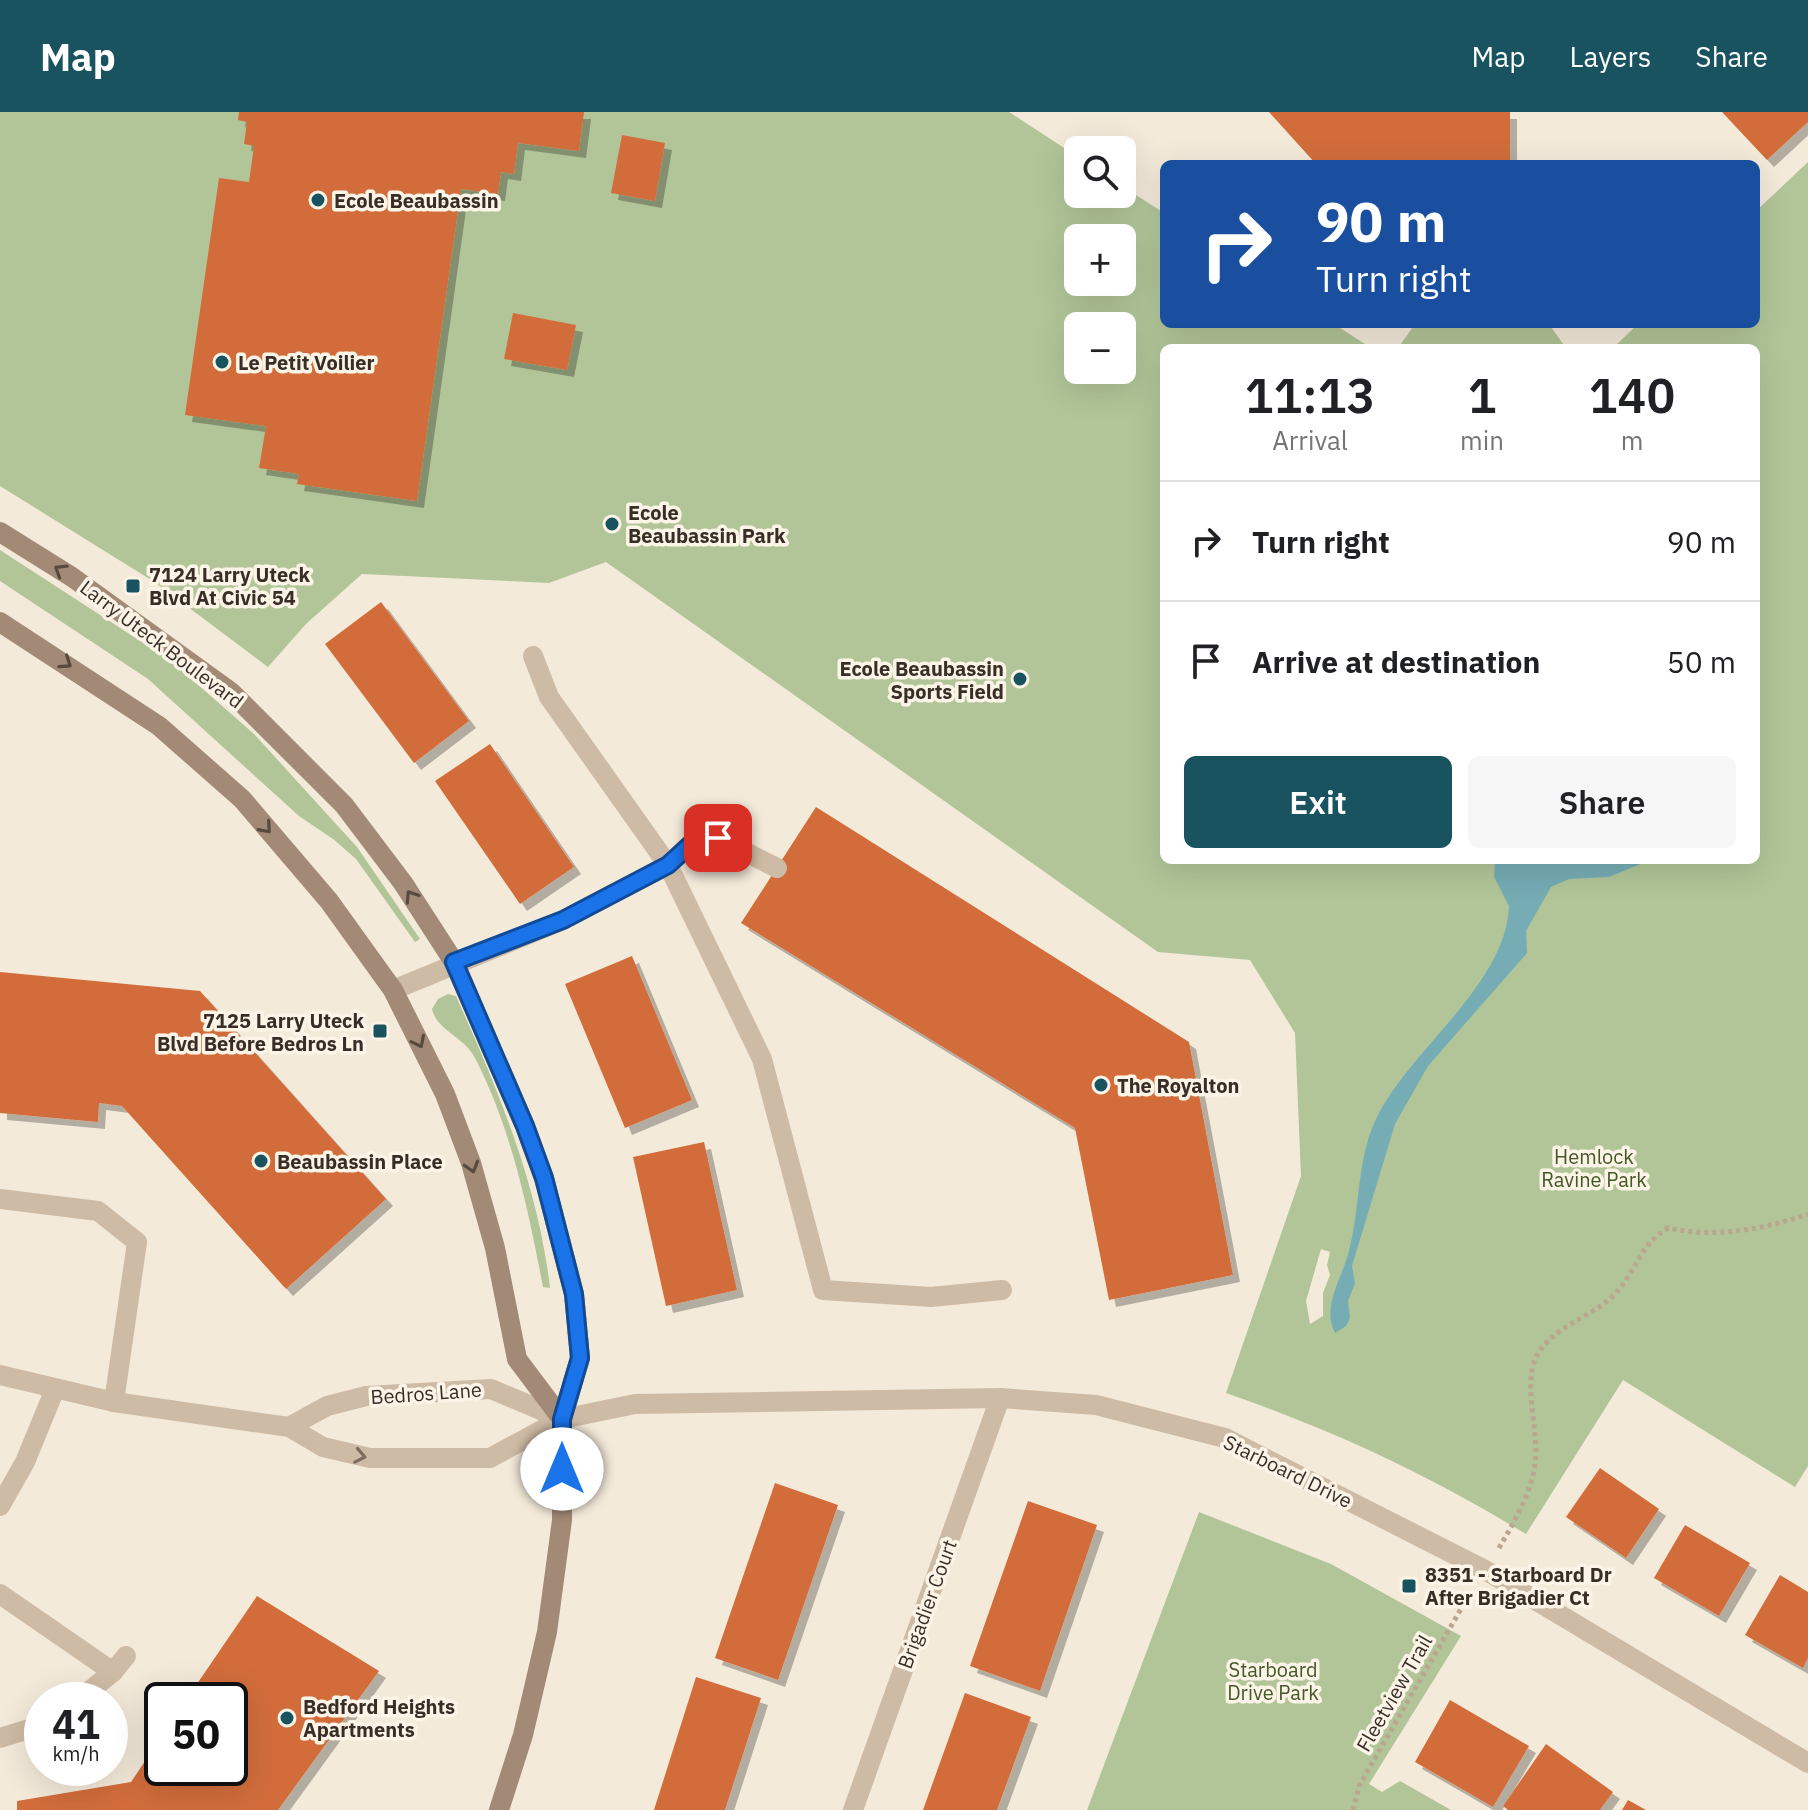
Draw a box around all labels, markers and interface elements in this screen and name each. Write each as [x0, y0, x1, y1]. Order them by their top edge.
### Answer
text: Map [40, 32, 116, 81]
text: Map [1471, 38, 1525, 75]
text: Layers [1569, 38, 1651, 75]
text: Share [1695, 38, 1768, 75]
map controls [1064, 136, 1136, 384]
button: search [1064, 136, 1136, 208]
text: 90 m [1316, 185, 1446, 257]
place label: Ecole Beaubassin [334, 187, 499, 214]
marker: Ecole Beaubassin [309, 191, 327, 209]
icon: right [1184, 192, 1288, 296]
button: + [1064, 224, 1136, 296]
text: Turn right [1316, 255, 1472, 302]
button: − [1064, 312, 1136, 384]
place label: Le Petit Voilier [238, 349, 374, 376]
marker: Le Petit Voilier [213, 353, 231, 371]
text: 11:13 [1245, 364, 1375, 426]
text: 1 [1468, 364, 1496, 426]
text: 140 [1589, 364, 1675, 426]
text: Arrival [1272, 423, 1348, 457]
text: min [1460, 423, 1504, 457]
text: m [1621, 423, 1643, 457]
place label: Ecole Beaubassin Park [628, 499, 786, 549]
marker: Ecole Beaubassin Park [603, 515, 621, 533]
icon: right [1184, 519, 1228, 563]
text: Turn right [1252, 522, 1390, 561]
text: 90 m [1667, 522, 1736, 561]
place label: 7124 Larry Uteck Blvd At Civic 54 [149, 561, 311, 611]
one-way arrow [54, 564, 68, 579]
street label: Larry Uteck Boulevard [75, 574, 249, 714]
marker: 7124 Larry Uteck Blvd At Civic 54 [124, 577, 142, 595]
icon: arrive [1184, 639, 1228, 683]
text: Arrive at destination [1252, 642, 1540, 681]
text: 50 m [1667, 642, 1736, 681]
one-way arrow [58, 653, 72, 668]
place label: Ecole Beaubassin Sports Field [839, 655, 1004, 705]
marker: Ecole Beaubassin Sports Field [1011, 670, 1029, 688]
button: Exit [1184, 756, 1452, 848]
button: Share [1468, 756, 1736, 848]
pin [684, 804, 752, 872]
icon: arrive [696, 816, 740, 860]
one-way arrow [256, 818, 271, 833]
one-way arrow [406, 891, 421, 905]
place label: 7125 Larry Uteck Blvd Before Bedros Ln [157, 1007, 364, 1057]
marker: 7125 Larry Uteck Blvd Before Bedros Ln [371, 1022, 389, 1040]
one-way arrow [409, 1033, 425, 1048]
place label: The Royalton [1117, 1072, 1239, 1099]
marker: The Royalton [1092, 1076, 1110, 1094]
park label: Hemlock Ravine Park [1541, 1143, 1647, 1193]
place label: Beaubassin Place [277, 1148, 443, 1175]
marker: Beaubassin Place [252, 1152, 270, 1170]
one-way arrow [463, 1160, 479, 1174]
street label: Bedros Lane [369, 1376, 483, 1410]
position arrow [520, 1427, 604, 1511]
street label: Starboard Drive [1219, 1428, 1357, 1514]
one-way arrow [353, 1446, 367, 1463]
street label: Brigadier Court [891, 1536, 963, 1672]
place label: 8351 - Starboard Dr After Brigadier Ct [1425, 1561, 1612, 1611]
marker: 8351 - Starboard Dr After Brigadier Ct [1400, 1577, 1418, 1595]
street label: Fleetview Trail [1350, 1630, 1438, 1756]
park label: Starboard Drive Park [1227, 1656, 1319, 1706]
speed limit sign: 50 [144, 1682, 248, 1786]
place label: Bedford Heights Apartments [303, 1693, 455, 1743]
text: 41 [52, 1698, 100, 1750]
marker: Bedford Heights Apartments [278, 1709, 296, 1727]
text: km/h [52, 1740, 100, 1767]

